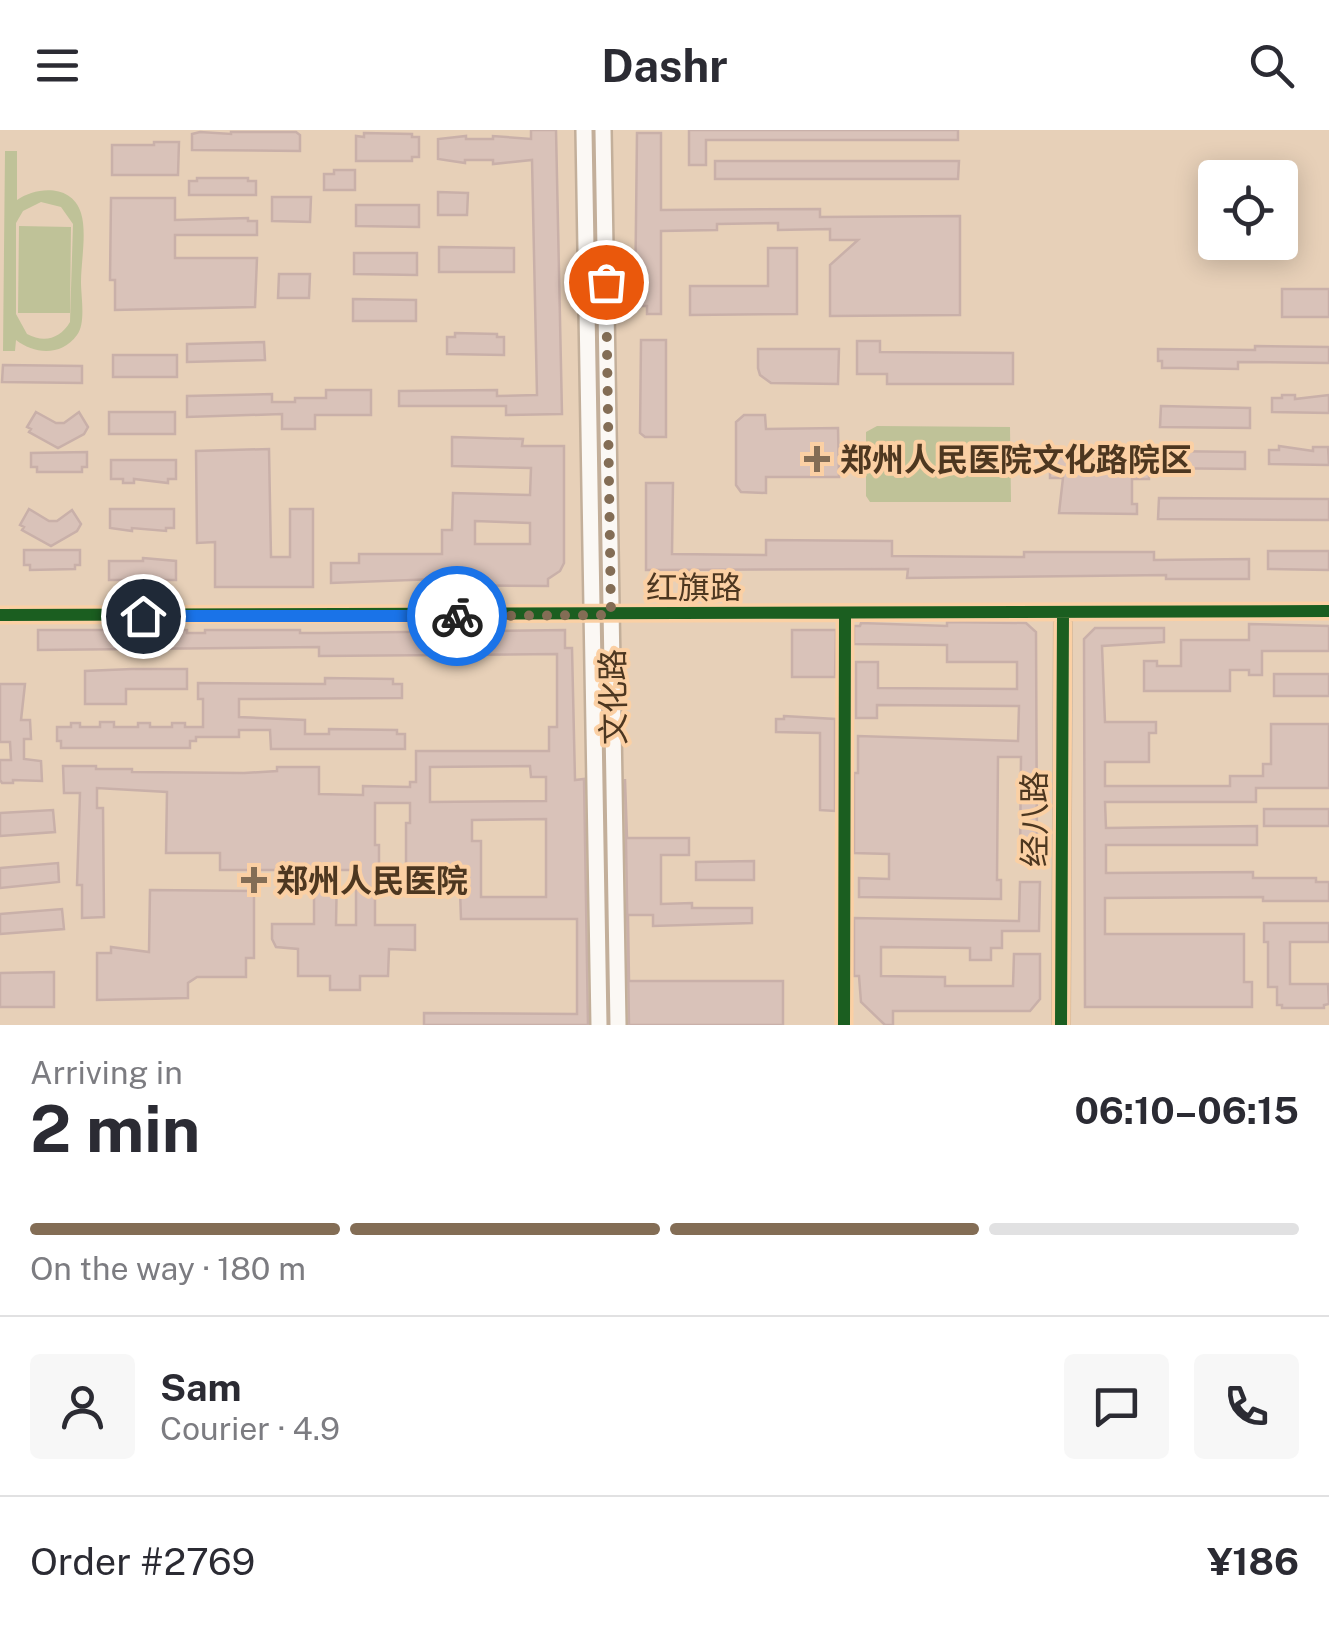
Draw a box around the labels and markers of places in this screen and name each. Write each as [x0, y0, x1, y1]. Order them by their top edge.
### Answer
pin [564, 240, 649, 325]
place label: 郑州人民医院文化路院区 [840, 441, 1192, 478]
marker: 郑州人民医院文化路院区 [804, 446, 830, 472]
pin [101, 574, 186, 659]
place label: 郑州人民医院 [276, 862, 468, 899]
marker: 郑州人民医院 [241, 867, 267, 893]

